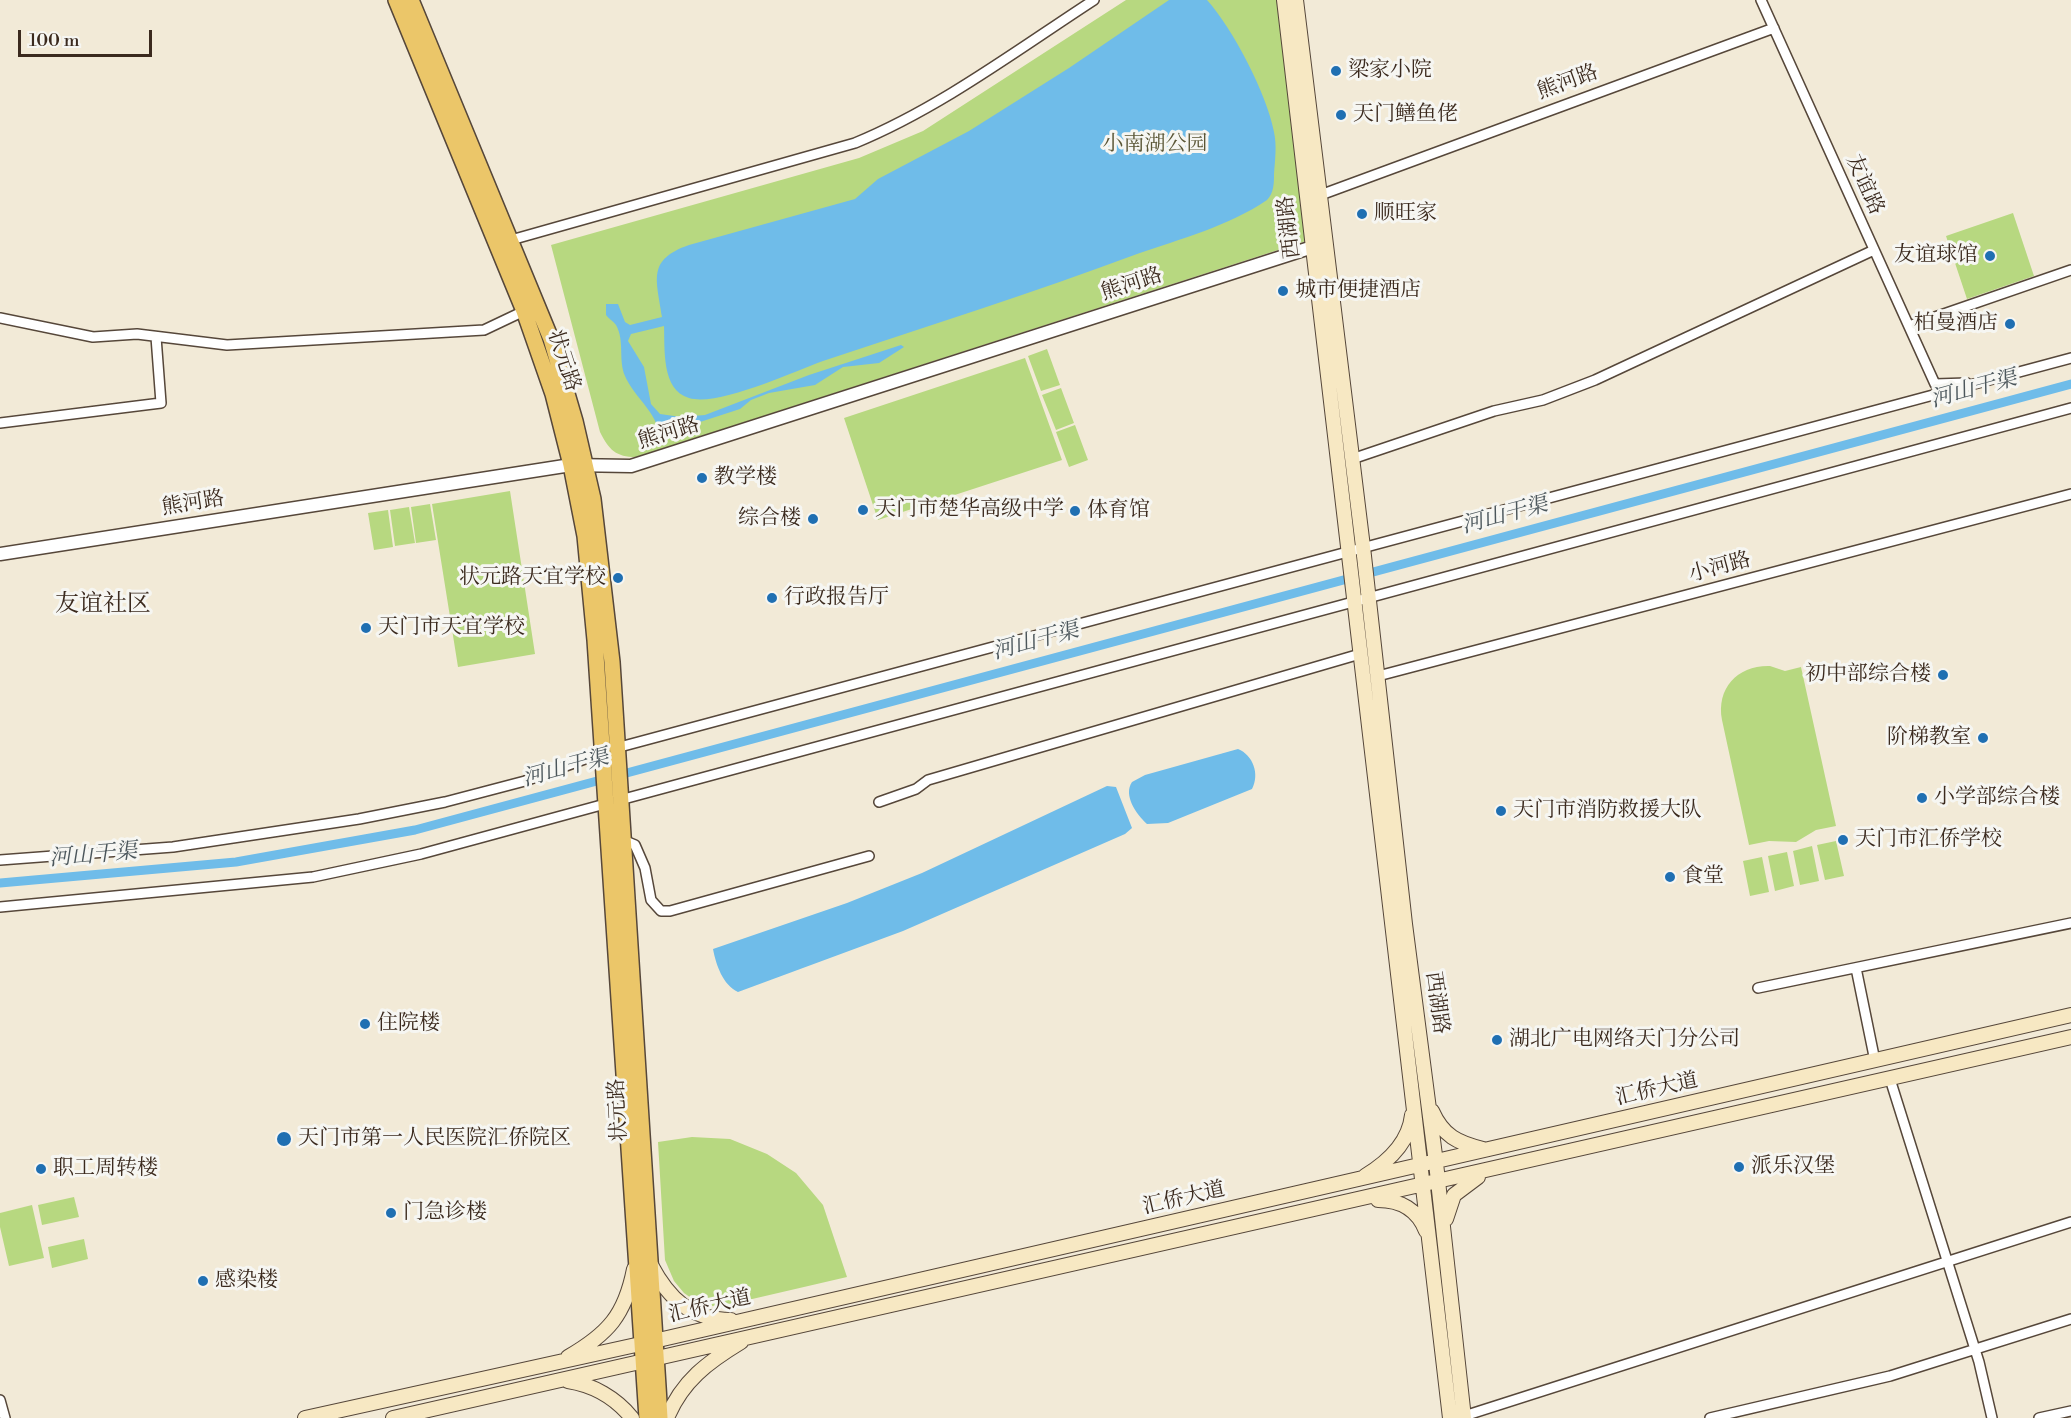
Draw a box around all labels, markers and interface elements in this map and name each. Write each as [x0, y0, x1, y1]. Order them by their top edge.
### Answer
scale bar [21, 18, 154, 56]
text: 100 m [29, 29, 80, 52]
place label: 梁家小院 [1348, 58, 1432, 84]
street label: 熊河路 [1534, 60, 1602, 106]
marker: 梁家小院 [1329, 64, 1343, 78]
place label: 天门鳝鱼佬 [1353, 102, 1458, 128]
marker: 天门鳝鱼佬 [1334, 108, 1348, 122]
park label: 小南湖公园 [1103, 132, 1207, 158]
street label: 友谊路 [1840, 151, 1888, 219]
street label: 西湖路 [1274, 194, 1306, 260]
place label: 顺旺家 [1374, 201, 1437, 227]
marker: 顺旺家 [1355, 207, 1369, 221]
place label: 友谊球馆 [1894, 243, 1978, 269]
marker: 友谊球馆 [1983, 249, 1997, 263]
street label: 熊河路 [1098, 263, 1166, 307]
place label: 城市便捷酒店 [1295, 278, 1421, 304]
marker: 城市便捷酒店 [1276, 284, 1290, 298]
place label: 柏曼酒店 [1914, 311, 1998, 337]
marker: 柏曼酒店 [2003, 317, 2017, 331]
street label: 状元路 [541, 327, 585, 395]
water label: 河山干渠 [1928, 366, 2020, 414]
street label: 熊河路 [635, 413, 703, 455]
place label: 教学楼 [714, 465, 777, 491]
marker: 教学楼 [695, 471, 709, 485]
street label: 熊河路 [160, 487, 226, 521]
water label: 河山干渠 [1459, 492, 1551, 540]
place label: 天门市楚华高级中学 [875, 497, 1064, 523]
place label: 体育馆 [1087, 498, 1150, 524]
marker: 天门市楚华高级中学 [856, 503, 870, 517]
marker: 体育馆 [1068, 504, 1082, 518]
place label: 综合楼 [738, 506, 801, 532]
marker: 综合楼 [806, 512, 820, 526]
street label: 小河路 [1686, 548, 1754, 588]
place label: 状元路天宜学校 [459, 565, 606, 591]
marker: 状元路天宜学校 [611, 571, 625, 585]
place label: 行政报告厅 [784, 585, 889, 611]
district label: 友谊社区 [55, 591, 151, 619]
marker: 行政报告厅 [765, 591, 779, 605]
place label: 天门市天宜学校 [378, 615, 525, 641]
water label: 河山干渠 [990, 618, 1082, 666]
marker: 天门市天宜学校 [359, 621, 373, 635]
place label: 初中部综合楼 [1805, 662, 1931, 688]
marker: 初中部综合楼 [1936, 668, 1950, 682]
place label: 阶梯教室 [1887, 725, 1971, 751]
marker: 阶梯教室 [1976, 731, 1990, 745]
water label: 河山干渠 [520, 745, 612, 793]
place label: 小学部综合楼 [1934, 785, 2060, 811]
marker: 小学部综合楼 [1915, 791, 1929, 805]
place label: 天门市消防救援大队 [1513, 798, 1702, 824]
marker: 天门市消防救援大队 [1494, 804, 1508, 818]
place label: 天门市汇侨学校 [1855, 827, 2002, 853]
marker: 天门市汇侨学校 [1836, 833, 1850, 847]
water label: 河山干渠 [48, 839, 138, 873]
place label: 食堂 [1682, 864, 1724, 890]
marker: 食堂 [1663, 870, 1677, 884]
street label: 西湖路 [1419, 970, 1453, 1036]
place label: 住院楼 [377, 1011, 440, 1037]
marker: 住院楼 [358, 1017, 372, 1031]
place label: 湖北广电网络天门分公司 [1509, 1027, 1740, 1053]
marker: 湖北广电网络天门分公司 [1490, 1033, 1504, 1047]
street label: 汇侨大道 [1613, 1068, 1701, 1112]
street label: 状元路 [605, 1078, 633, 1142]
place label: 天门市第一人民医院汇侨院区 [298, 1126, 571, 1152]
marker: 天门市第一人民医院汇侨院区 [275, 1130, 293, 1148]
place label: 派乐汉堡 [1751, 1154, 1835, 1180]
place label: 职工周转楼 [53, 1156, 158, 1182]
marker: 派乐汉堡 [1732, 1160, 1746, 1174]
marker: 职工周转楼 [34, 1162, 48, 1176]
street label: 汇侨大道 [1140, 1177, 1228, 1221]
place label: 门急诊楼 [403, 1200, 487, 1226]
marker: 门急诊楼 [384, 1206, 398, 1220]
place label: 感染楼 [215, 1268, 278, 1294]
marker: 感染楼 [196, 1274, 210, 1288]
street label: 汇侨大道 [666, 1285, 754, 1329]

